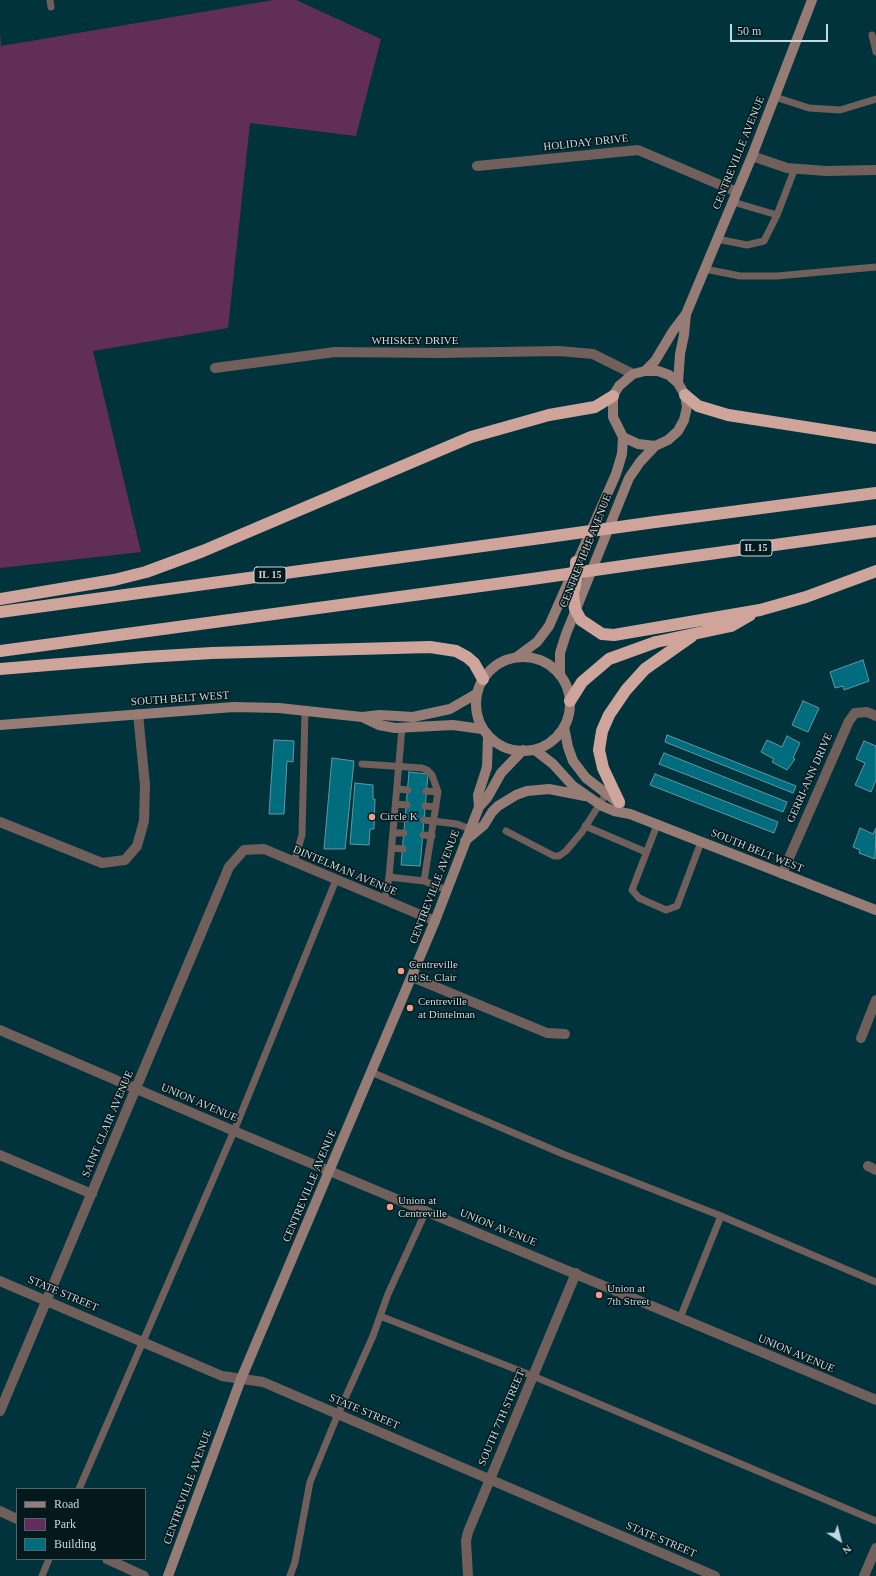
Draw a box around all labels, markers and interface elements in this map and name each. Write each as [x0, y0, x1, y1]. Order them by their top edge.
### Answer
scale bar [732, 16, 830, 42]
text: 50 m [737, 24, 761, 38]
street label: CENTREVILLE AVENUE [710, 94, 768, 212]
street label: HOLIDAY DRIVE [543, 132, 629, 154]
street label: WHISKEY DRIVE [371, 334, 459, 348]
street label: CENTREVILLE AVENUE [557, 492, 615, 610]
road number: IL 15 [740, 540, 772, 556]
road number: IL 15 [254, 567, 286, 583]
street label: SOUTH BELT WEST [130, 689, 230, 709]
street label: GERRI-ANN DRIVE [784, 731, 836, 825]
place label: Circle K [380, 810, 418, 824]
marker: Circle K [367, 812, 377, 822]
street label: SOUTH BELT WEST [709, 826, 805, 876]
street label: CENTREVILLE AVENUE [407, 828, 463, 946]
street label: DINTELMAN AVENUE [291, 843, 399, 899]
place label: Centreville at St. Clair [409, 958, 458, 984]
marker: Centreville at St. Clair [396, 966, 406, 976]
place label: Centreville at Dintelman [418, 995, 475, 1021]
marker: Centreville at Dintelman [405, 1003, 415, 1013]
street label: SAINT CLAIR AVENUE [80, 1069, 136, 1179]
street label: UNION AVENUE [159, 1081, 239, 1125]
street label: CENTREVILLE AVENUE [280, 1128, 340, 1244]
place label: Union at Centreville [398, 1194, 447, 1220]
marker: Union at Centreville [385, 1202, 395, 1212]
street label: UNION AVENUE [458, 1207, 538, 1249]
street label: STATE STREET [26, 1273, 100, 1315]
place label: Union at 7th Street [607, 1282, 649, 1308]
marker: Union at 7th Street [594, 1290, 604, 1300]
street label: UNION AVENUE [756, 1332, 836, 1376]
street label: SOUTH 7TH STREET [476, 1368, 528, 1468]
street label: STATE STREET [327, 1391, 401, 1433]
street label: CENTREVILLE AVENUE [161, 1428, 215, 1546]
legend [16, 1488, 146, 1560]
text: Road [54, 1497, 79, 1511]
text: Park [54, 1517, 76, 1531]
street label: STATE STREET [624, 1519, 698, 1561]
north arrow [820, 1520, 860, 1560]
text: Building [54, 1537, 96, 1551]
text: N [840, 1543, 854, 1557]

